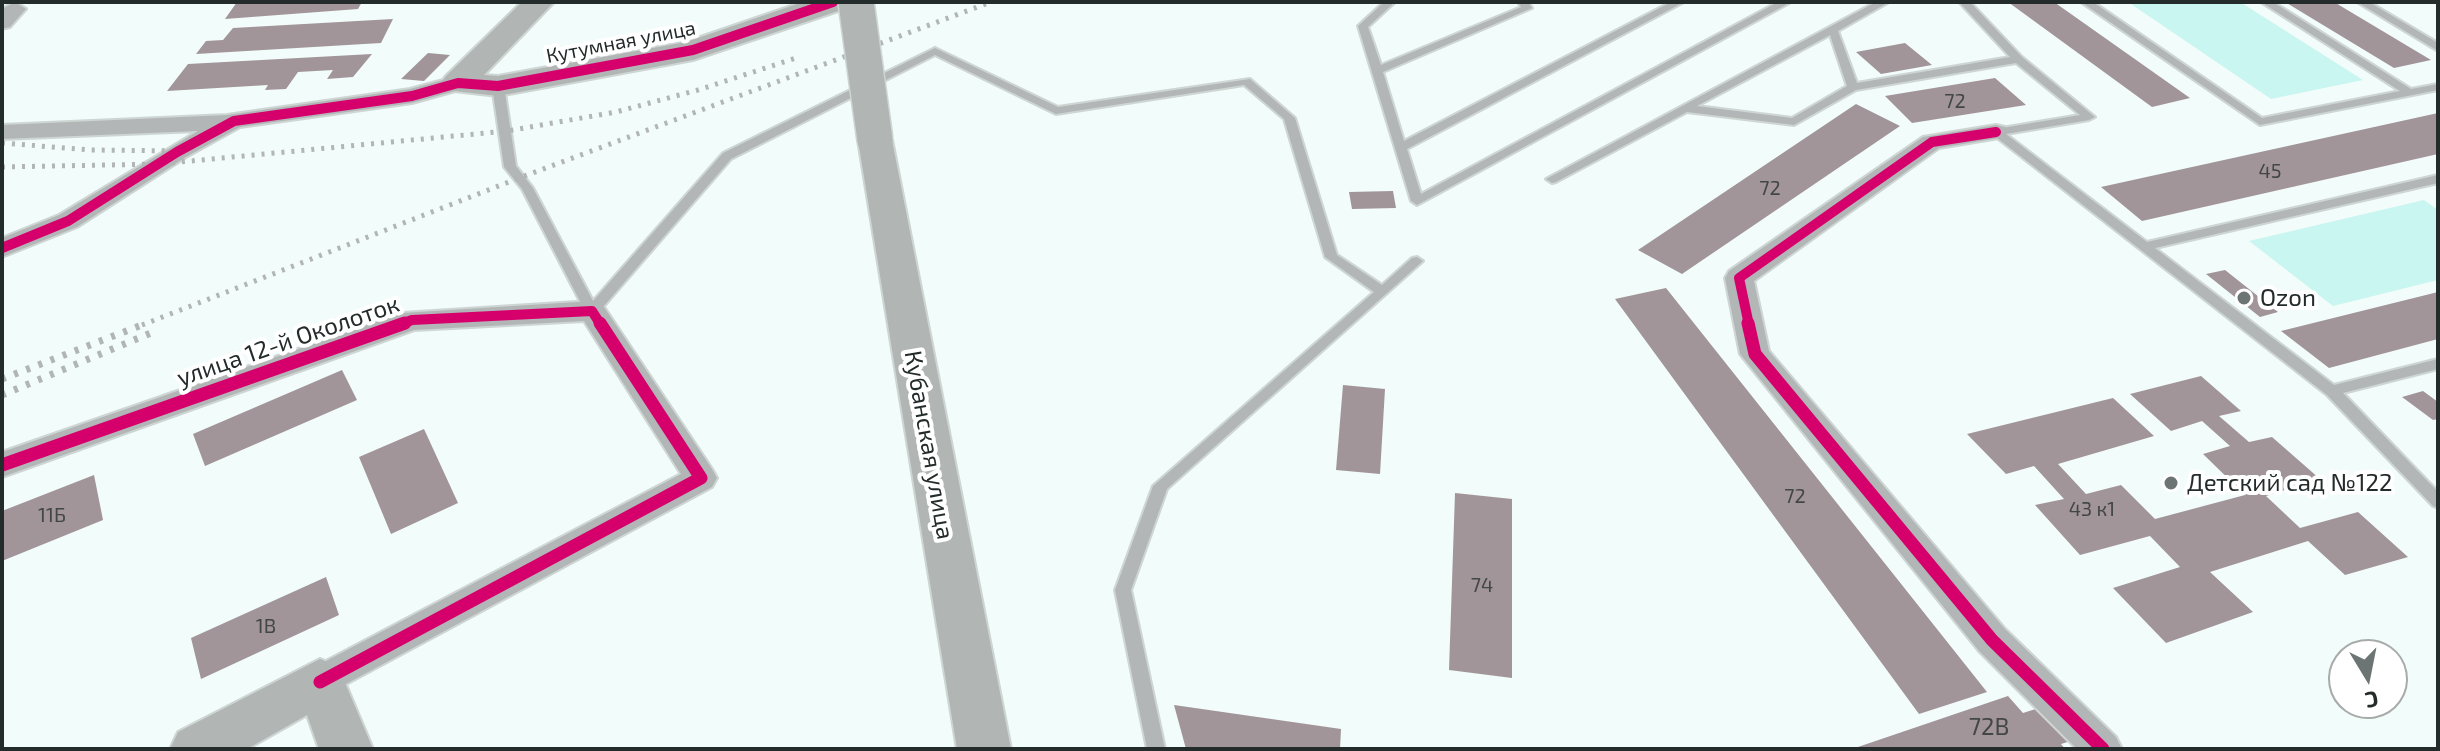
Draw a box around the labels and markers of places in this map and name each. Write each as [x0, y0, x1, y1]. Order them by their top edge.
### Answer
place label: Ozon [2260, 284, 2316, 312]
marker: Ozon [2235, 289, 2253, 307]
place label: Детский сад №122 [2187, 469, 2393, 497]
marker: Детский сад №122 [2162, 474, 2180, 492]

